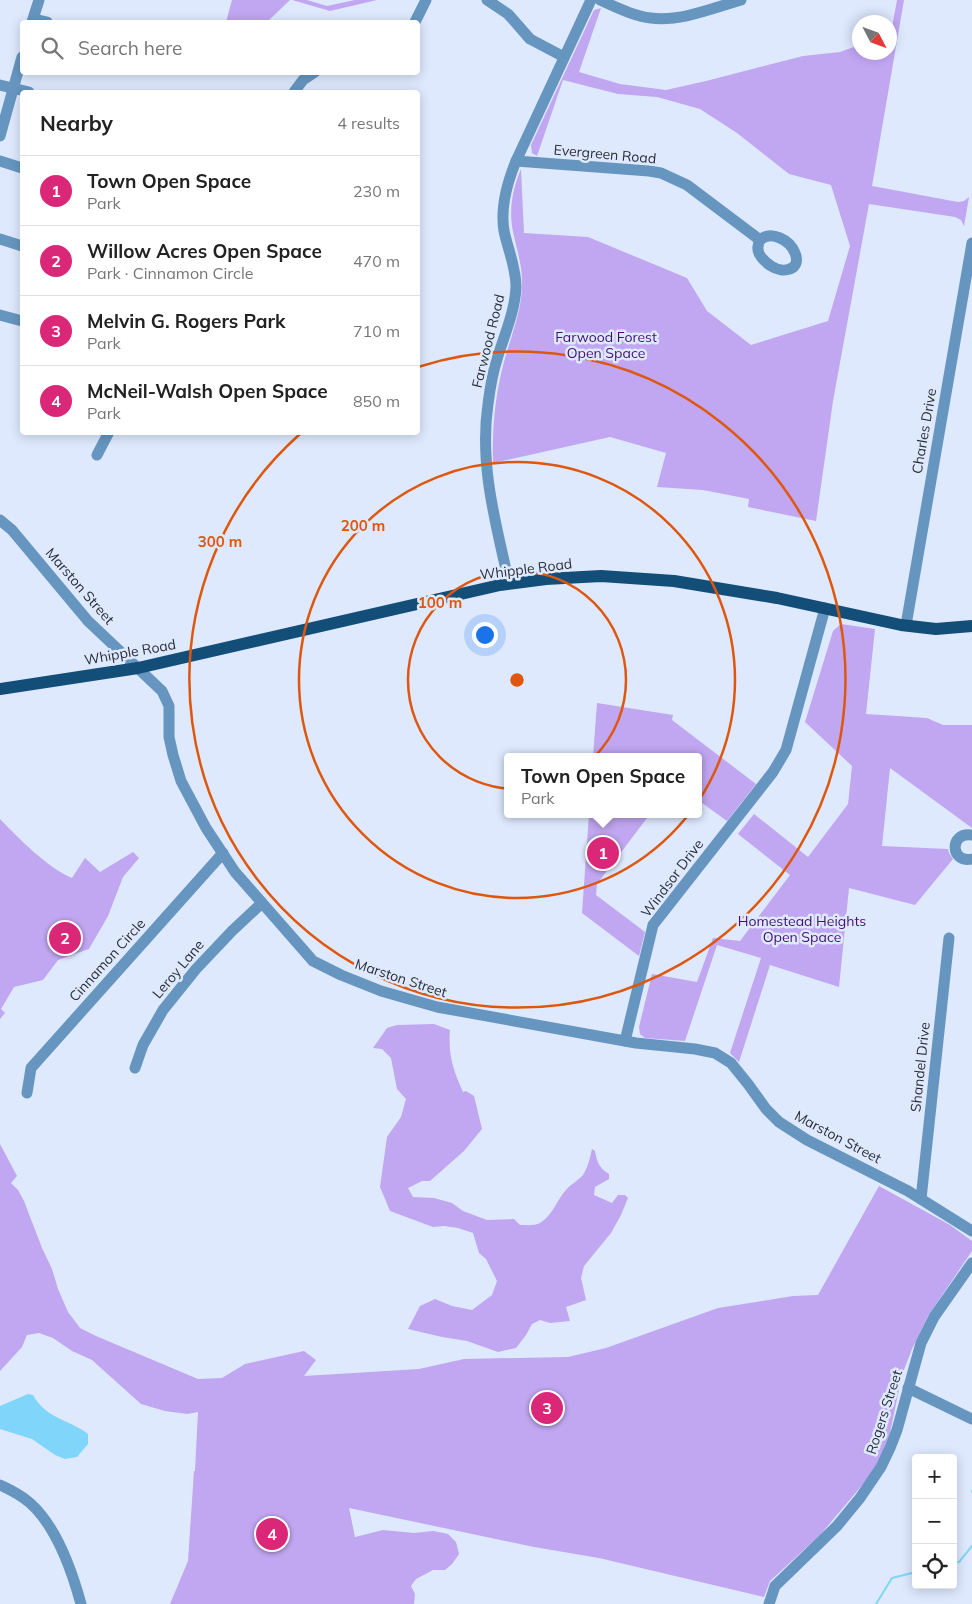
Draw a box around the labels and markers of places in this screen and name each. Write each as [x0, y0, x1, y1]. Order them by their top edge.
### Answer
centre of rings [508, 671, 526, 689]
pin: 1 [587, 834, 619, 872]
pin: 2 [49, 919, 81, 957]
pin: 3 [531, 1389, 563, 1427]
pin: 4 [256, 1515, 288, 1553]

